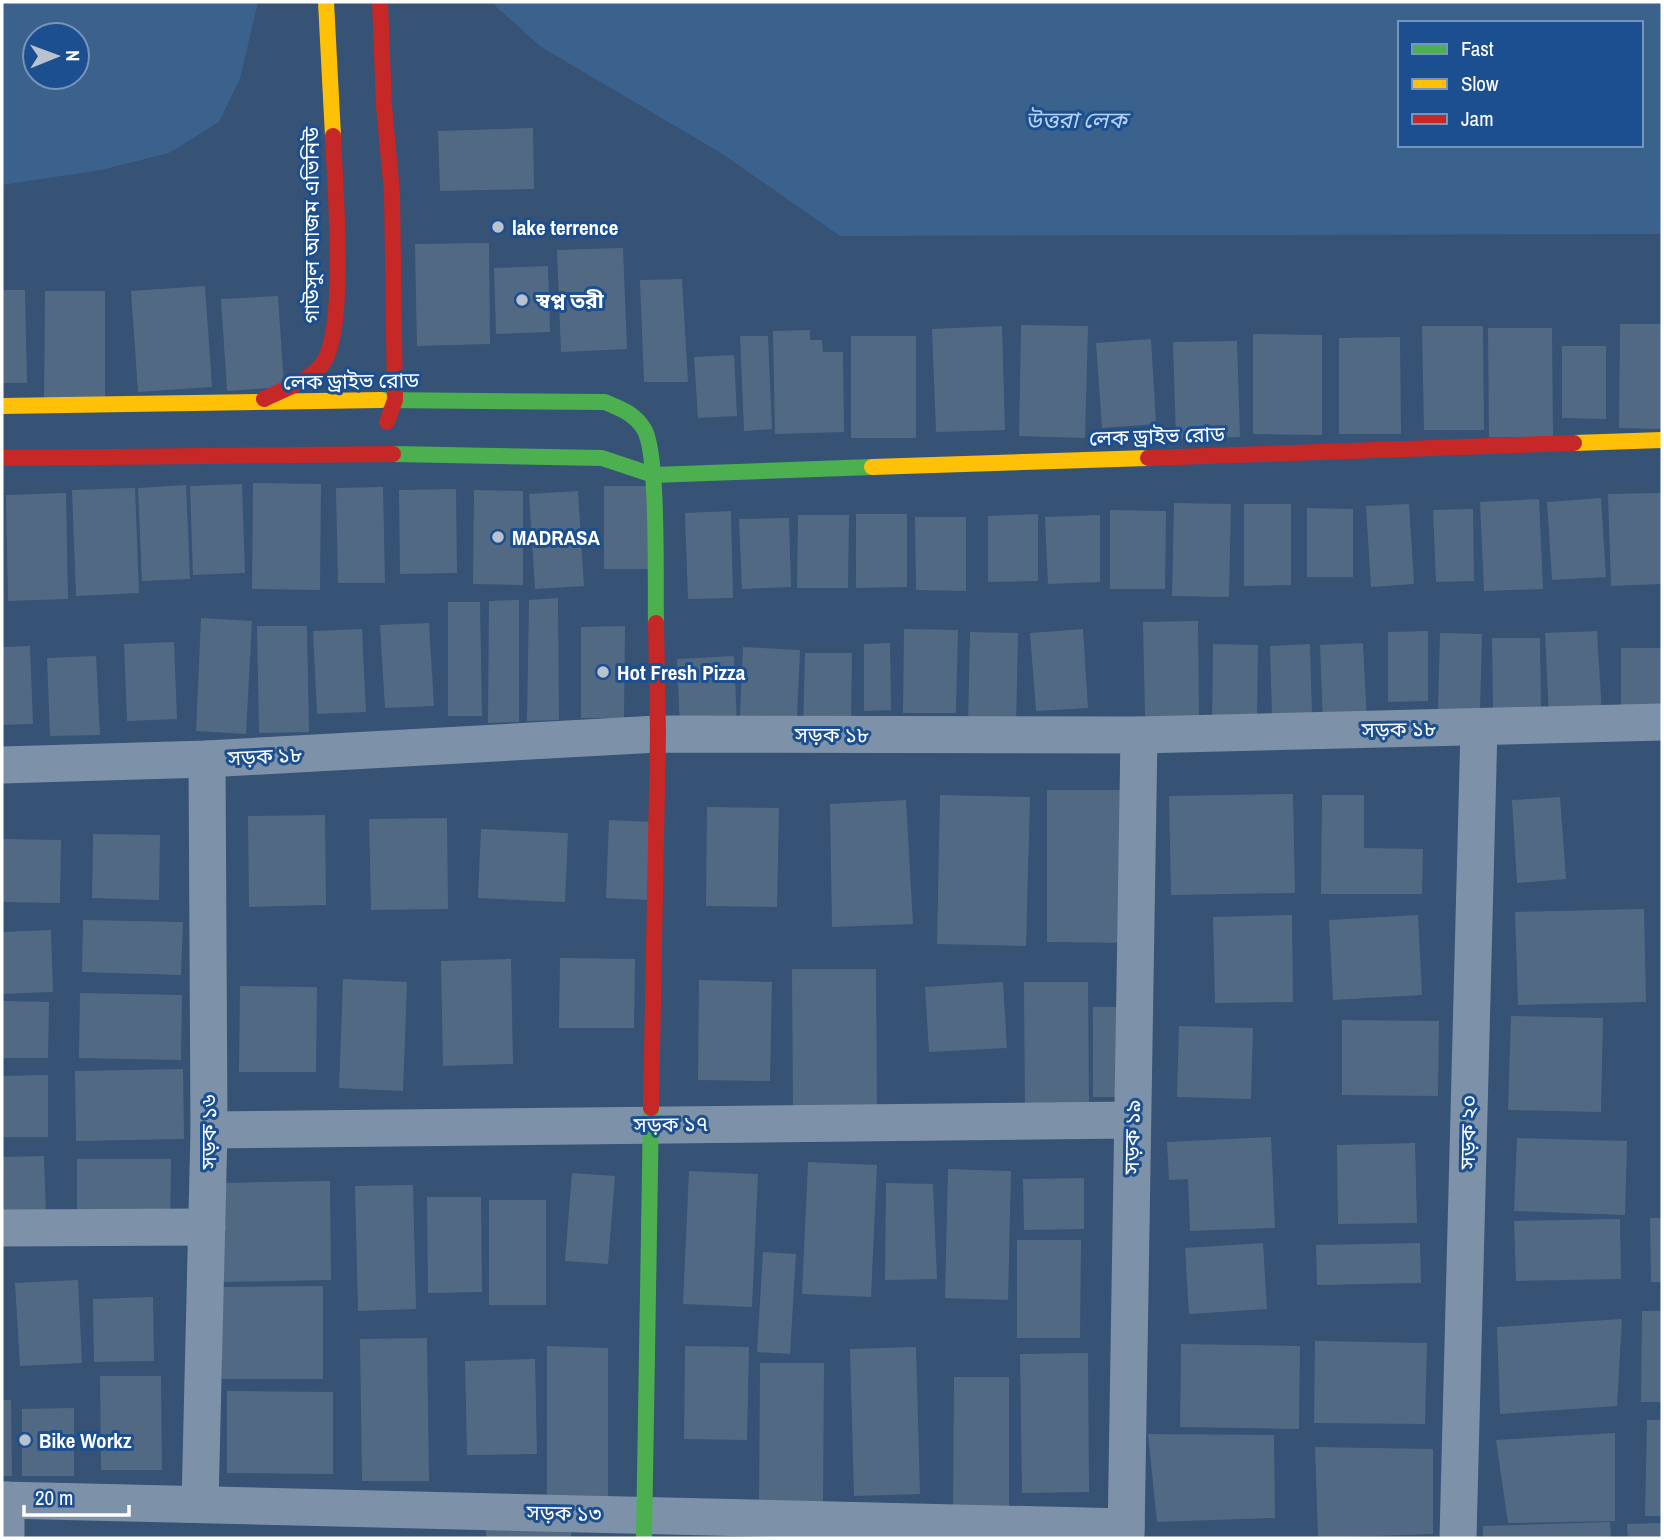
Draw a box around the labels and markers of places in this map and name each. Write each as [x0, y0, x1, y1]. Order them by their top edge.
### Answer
place label: lake terrence [512, 213, 618, 242]
marker: lake terrence [490, 219, 506, 235]
place label: স্বপ্ন তরী [535, 286, 605, 315]
marker: স্বপ্ন তরী [514, 292, 530, 308]
place label: MADRASA [512, 523, 601, 552]
marker: MADRASA [490, 529, 506, 545]
place label: Hot Fresh Pizza [617, 658, 746, 687]
marker: Hot Fresh Pizza [595, 664, 611, 680]
place label: Bike Workz [39, 1426, 132, 1455]
marker: Bike Workz [17, 1432, 33, 1448]

